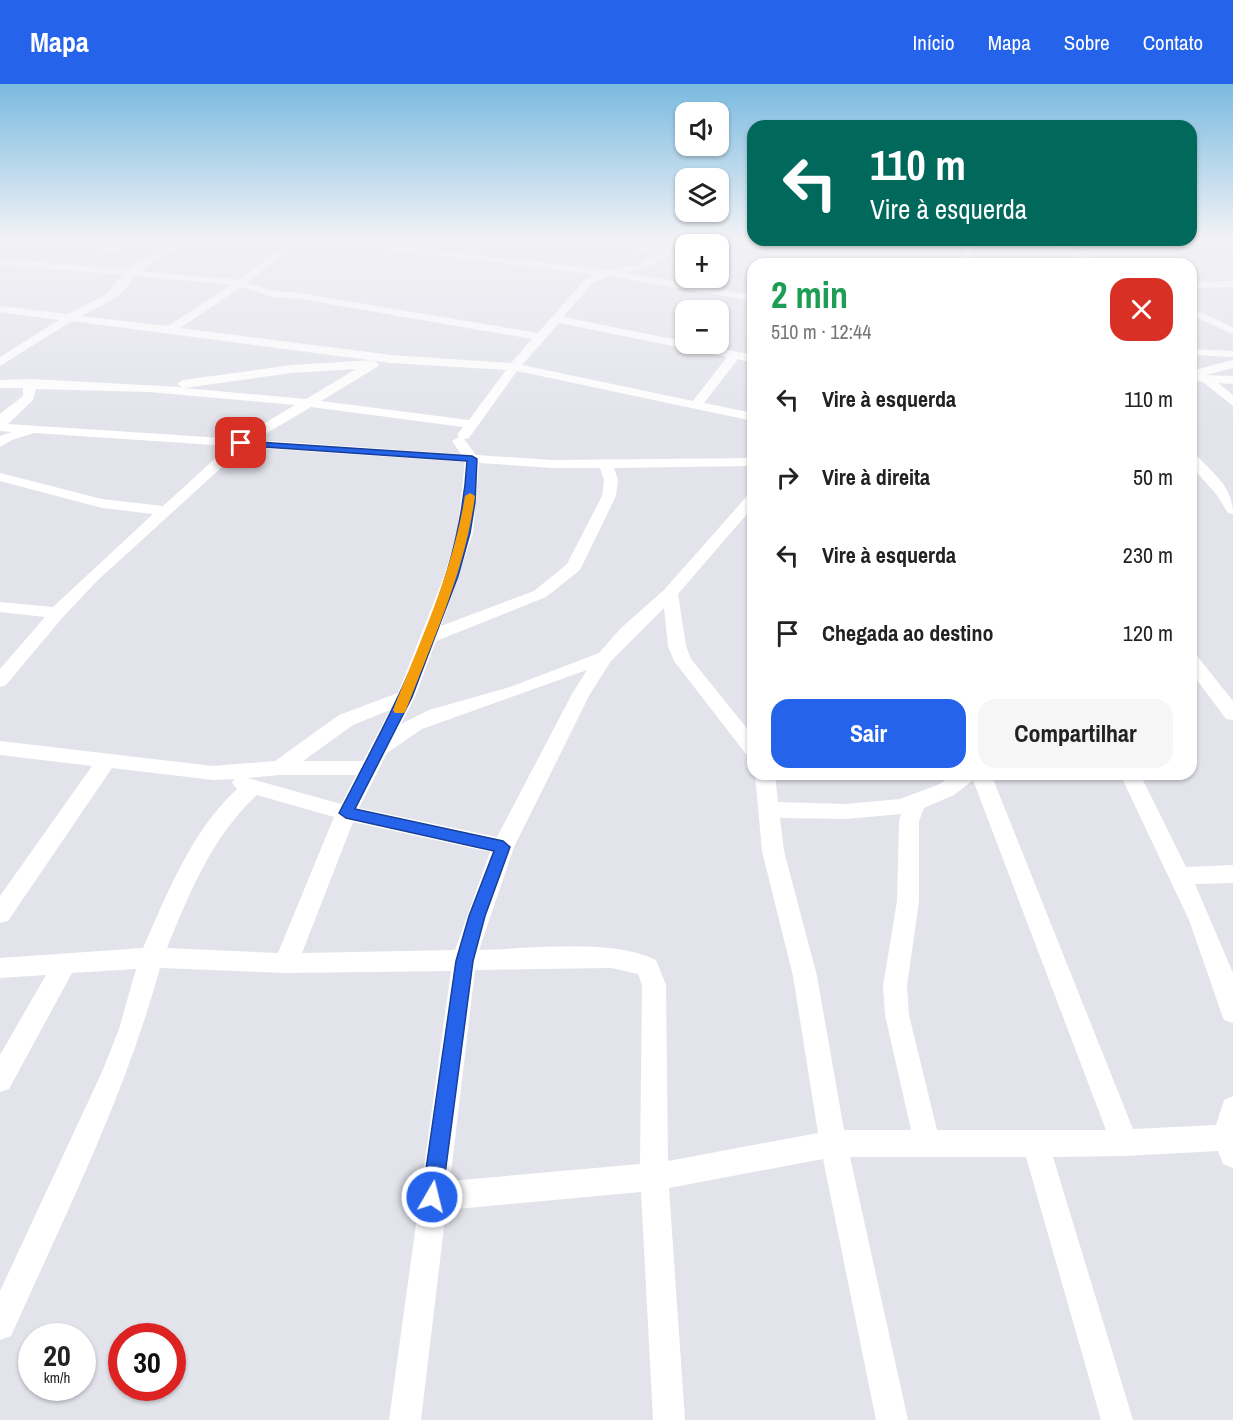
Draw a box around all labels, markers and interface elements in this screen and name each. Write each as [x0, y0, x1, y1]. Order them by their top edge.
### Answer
text: Mapa [30, 23, 89, 61]
text: Início [913, 28, 955, 57]
text: Mapa [988, 28, 1031, 57]
text: Sobre [1064, 28, 1110, 57]
text: Contato [1143, 28, 1203, 57]
map controls [675, 102, 729, 354]
button: sound [675, 102, 729, 156]
text: 110 m [870, 137, 966, 193]
icon: left [771, 144, 849, 222]
button: layers [675, 168, 729, 222]
text: Vire à esquerda [870, 191, 1027, 227]
button: + [675, 234, 729, 288]
text: 2 min [771, 271, 848, 319]
button: close [1110, 278, 1173, 341]
button: − [675, 300, 729, 354]
text: 510 m · 12:44 [771, 318, 871, 345]
icon: left [771, 383, 804, 416]
text: Vire à esquerda [822, 384, 956, 414]
text: 110 m [1124, 384, 1173, 414]
pin [215, 417, 266, 468]
icon: arrive [224, 426, 257, 459]
icon: right [771, 461, 804, 494]
text: Vire à direita [822, 462, 930, 492]
text: 50 m [1133, 462, 1173, 492]
icon: left [771, 539, 804, 572]
text: Vire à esquerda [822, 540, 956, 570]
text: 230 m [1123, 540, 1173, 570]
icon: arrive [771, 617, 804, 650]
text: Chegada ao destino [822, 618, 993, 648]
text: 120 m [1123, 618, 1173, 648]
button: Sair [771, 699, 966, 768]
button: Compartilhar [978, 699, 1173, 768]
position arrow [400, 1165, 464, 1229]
speed limit sign: 30 [108, 1323, 186, 1401]
text: 20 [43, 1335, 71, 1375]
text: km/h [44, 1367, 70, 1388]

